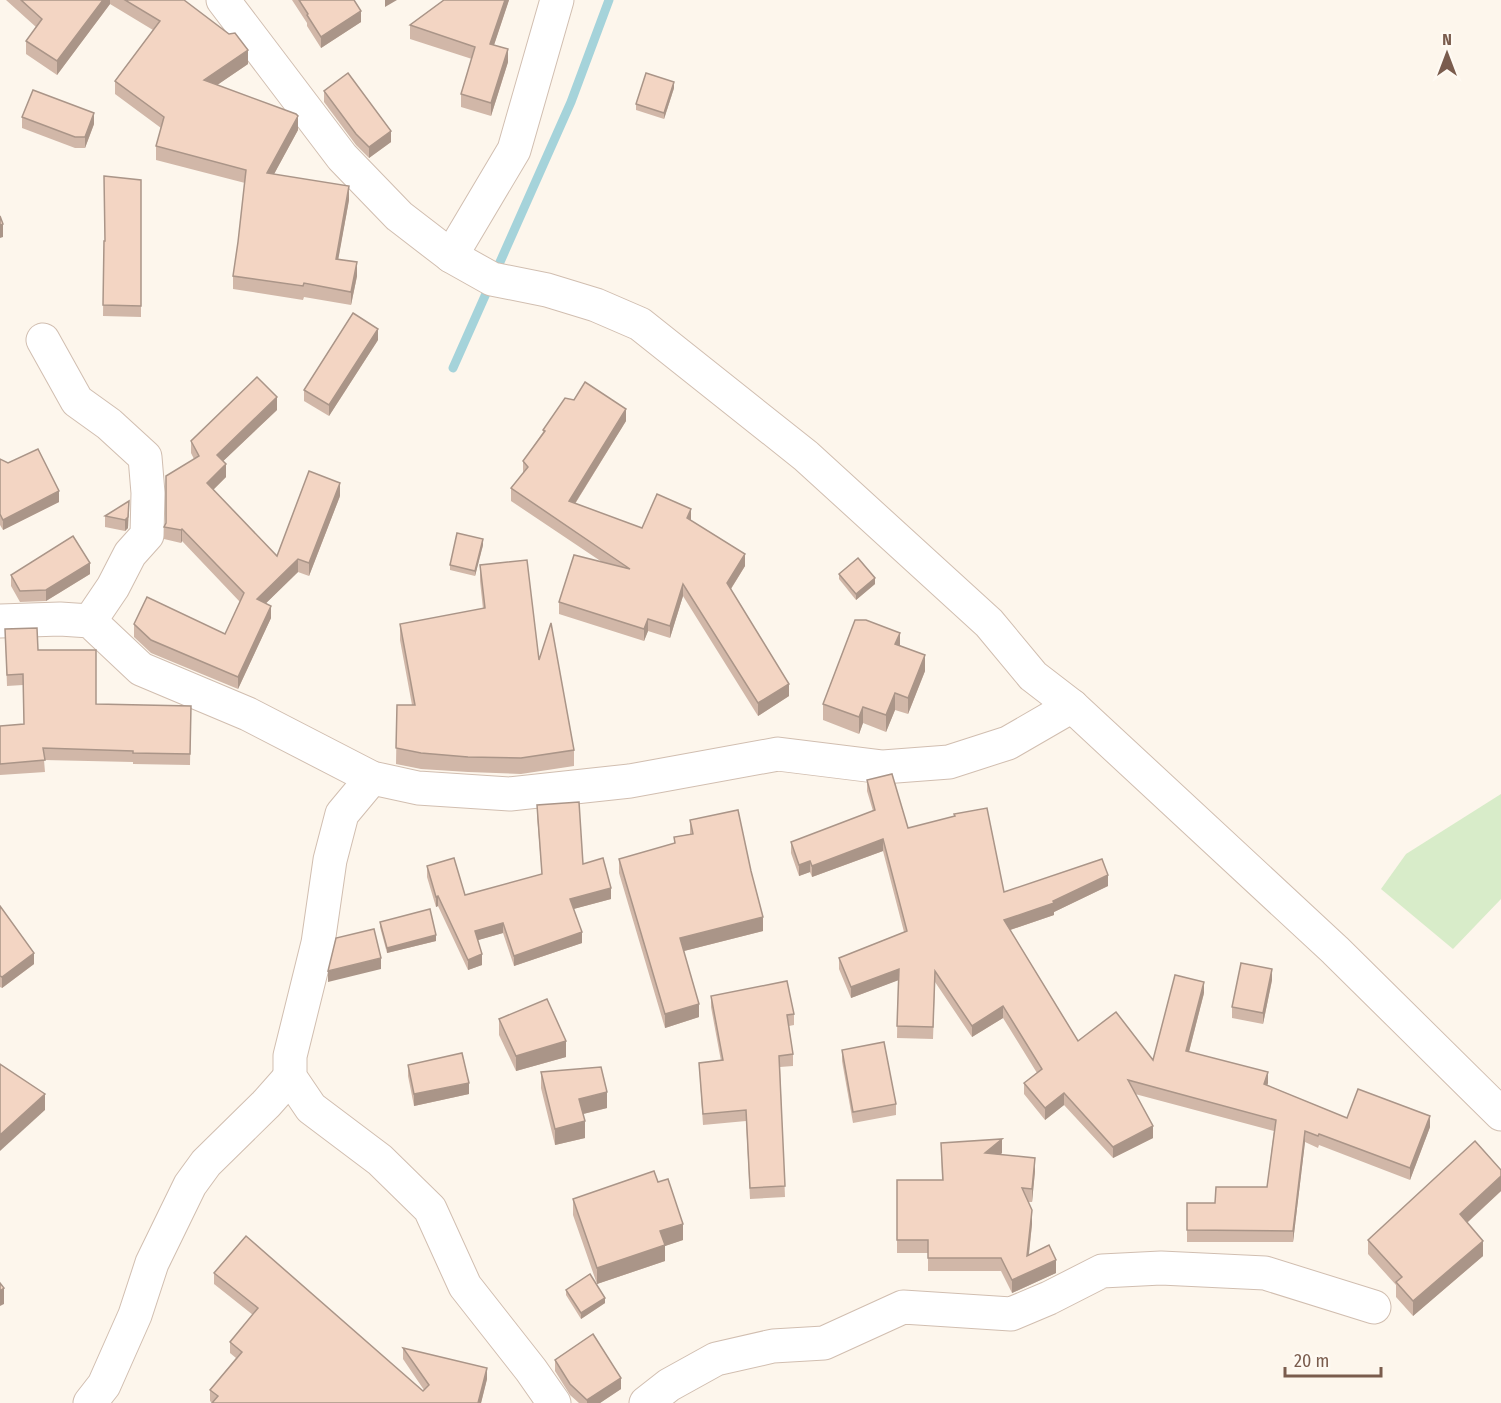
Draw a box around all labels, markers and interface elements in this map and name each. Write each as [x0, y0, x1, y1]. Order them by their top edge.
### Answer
north arrow [1417, 24, 1477, 84]
text: N [1442, 30, 1452, 49]
scale bar [1285, 1340, 1381, 1378]
text: 20 m [1294, 1350, 1329, 1372]

